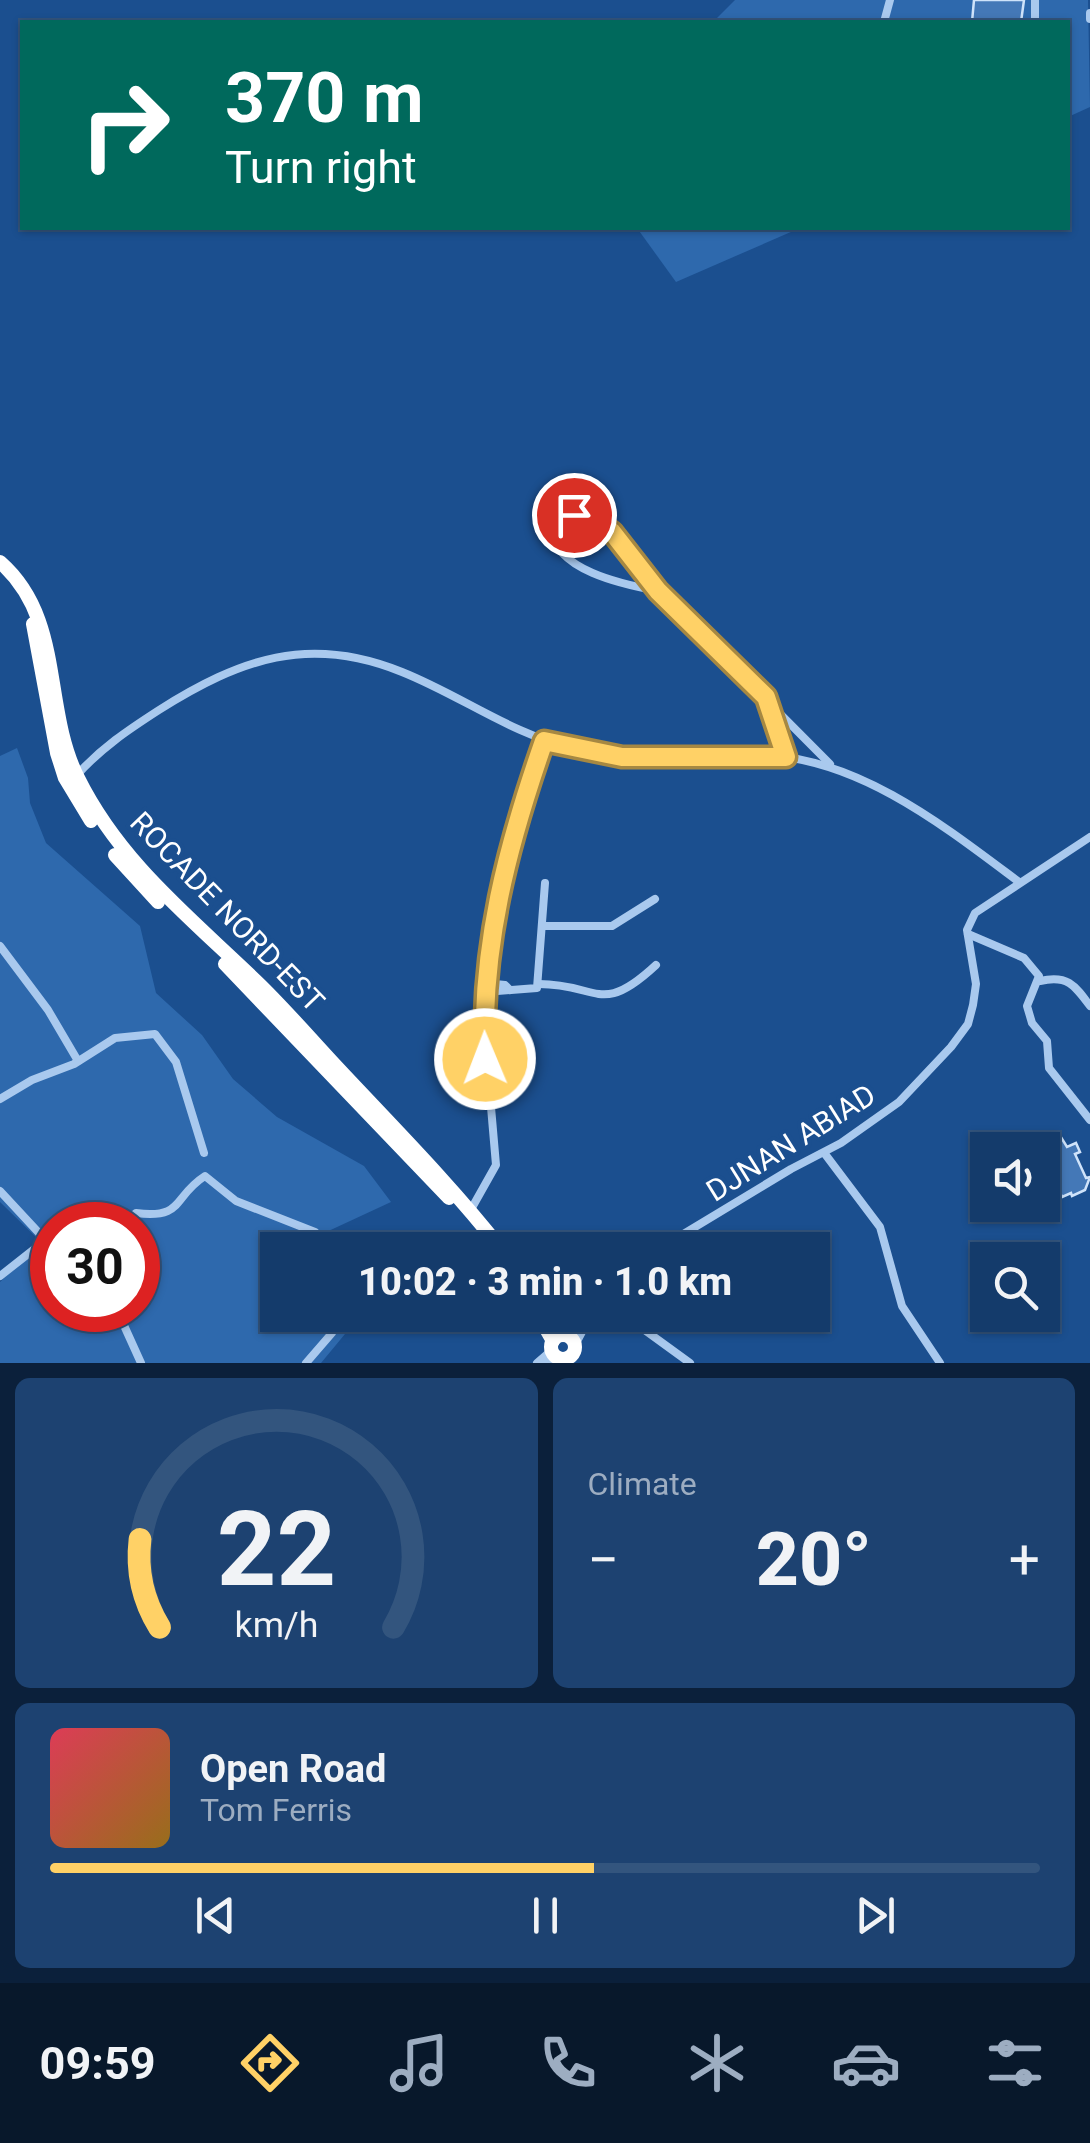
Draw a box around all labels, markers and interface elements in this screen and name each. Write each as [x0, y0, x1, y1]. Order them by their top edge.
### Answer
text: 370 m [225, 57, 424, 139]
icon: right [60, 60, 190, 190]
text: Turn right [225, 141, 417, 194]
pin [532, 473, 617, 558]
icon: arrive [547, 488, 602, 543]
street label: ROCADE NORD-EST [123, 805, 332, 1019]
position arrow [433, 1007, 537, 1111]
street label: DJNAN ABIAD [700, 1077, 882, 1208]
map controls [970, 1132, 1060, 1332]
button: sound [970, 1132, 1060, 1222]
speed limit sign: 30 [30, 1202, 160, 1332]
button: search [970, 1242, 1060, 1332]
text: 10:02 · 3 min · 1.0 km [358, 1260, 732, 1304]
text: Climate [588, 1465, 697, 1503]
text: 22 [217, 1489, 336, 1610]
text: 20° [756, 1515, 872, 1603]
text: − [588, 1528, 619, 1592]
text: + [1009, 1528, 1040, 1592]
text: km/h [234, 1604, 318, 1646]
text: Open Road [200, 1747, 386, 1791]
text: Tom Ferris [200, 1791, 352, 1829]
icon: previous [188, 1888, 243, 1943]
icon: pause [518, 1888, 573, 1943]
icon: next [848, 1888, 903, 1943]
icon: directions [235, 2028, 305, 2098]
icon: music [384, 2028, 454, 2098]
icon: phone [533, 2028, 603, 2098]
icon: climate [682, 2028, 752, 2098]
icon: car [831, 2028, 901, 2098]
icon: filters [980, 2028, 1050, 2098]
text: 09:59 [40, 2037, 156, 2090]

